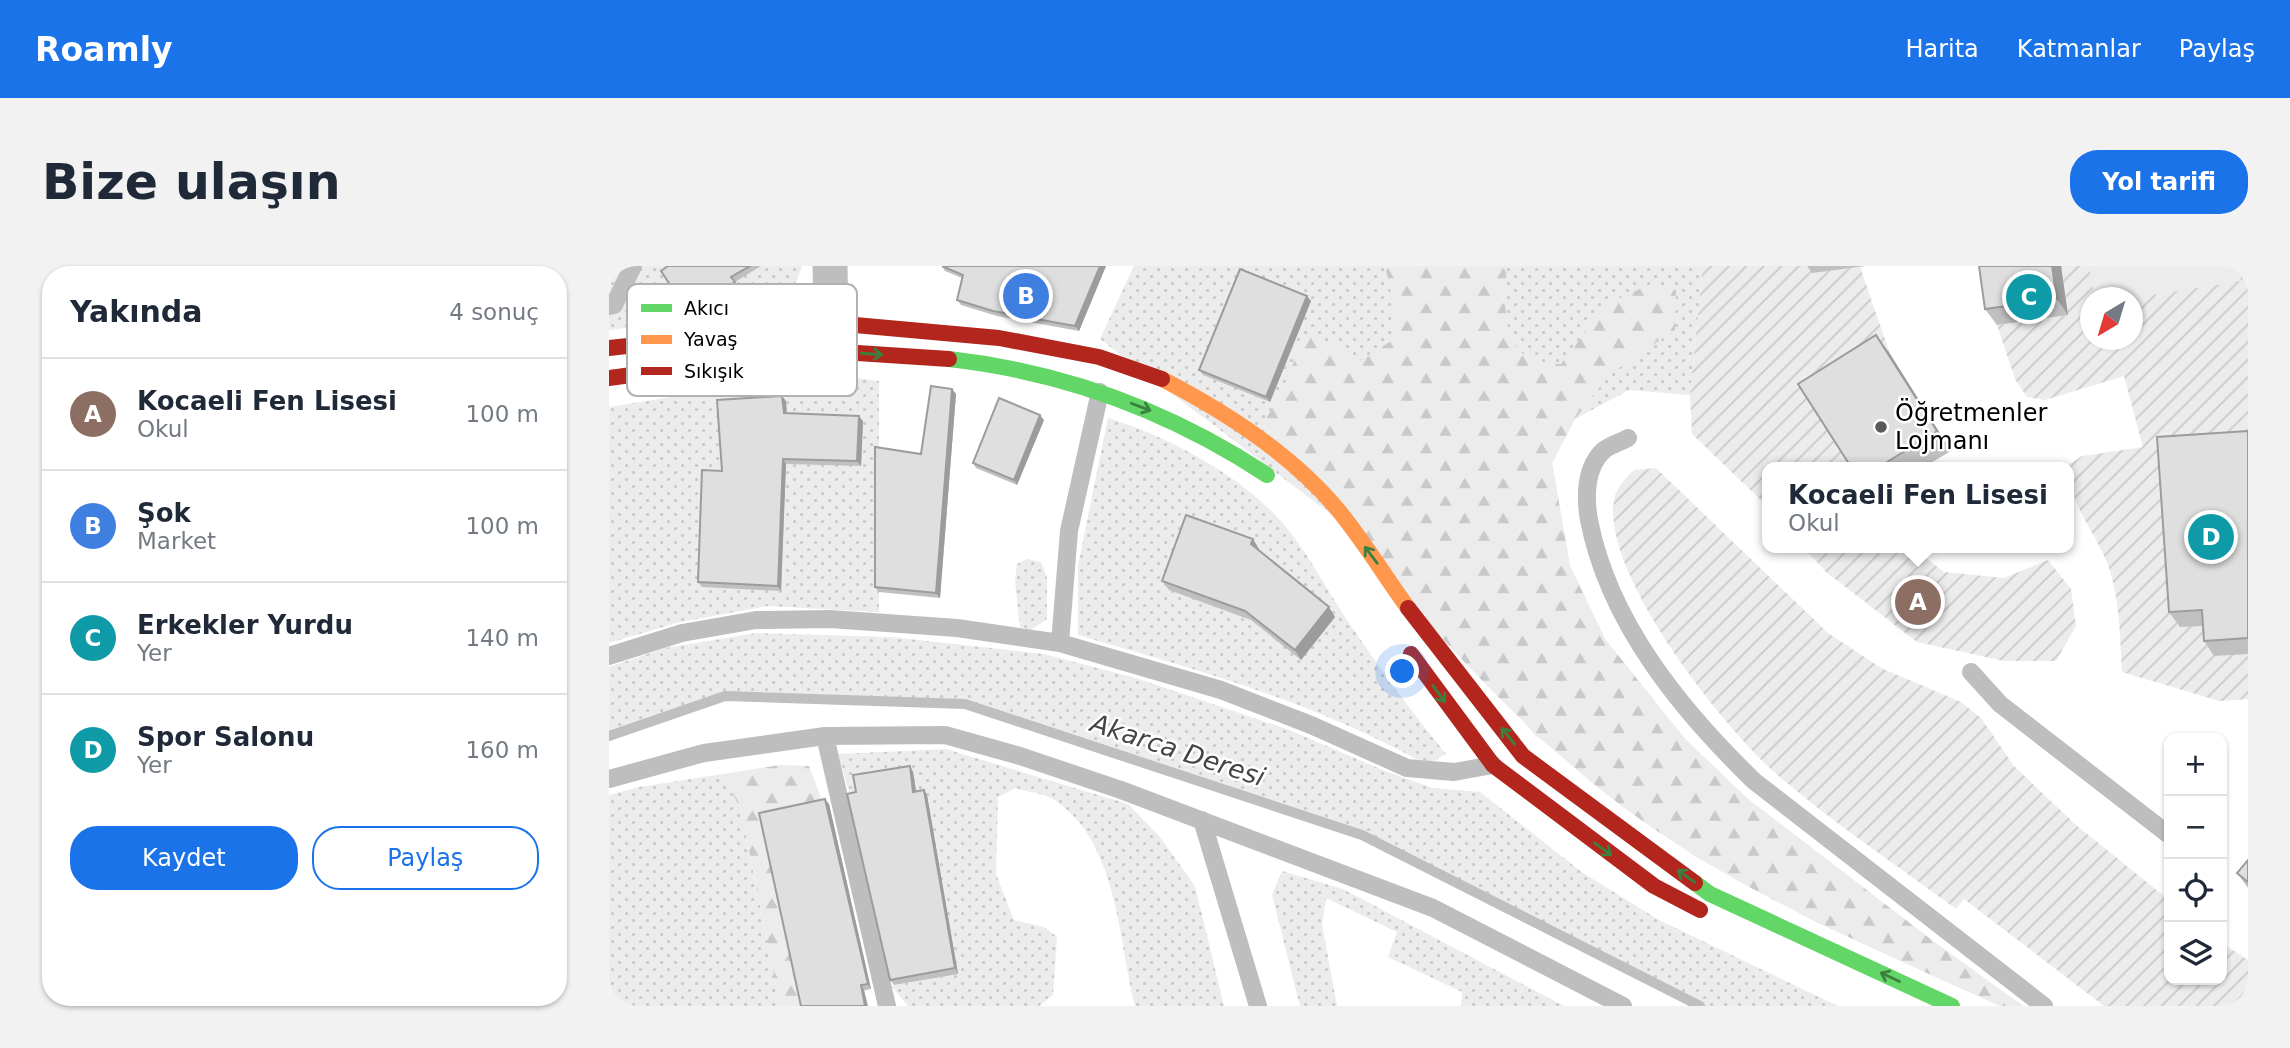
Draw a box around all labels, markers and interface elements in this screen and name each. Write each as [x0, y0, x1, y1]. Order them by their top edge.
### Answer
text: Roamly [35, 30, 173, 69]
text: Harita [1905, 35, 1979, 63]
text: Katmanlar [2017, 35, 2141, 63]
text: Paylaş [2179, 35, 2255, 63]
button: Yol tarifi [2070, 150, 2248, 214]
text: Bize ulaşın [42, 154, 341, 211]
pin: B [1003, 270, 1049, 322]
pin: C [2006, 271, 2052, 323]
legend [627, 284, 857, 396]
north arrow [2080, 287, 2143, 350]
text: Yakında [70, 294, 203, 329]
text: Akıcı [684, 297, 729, 319]
text: 4 sonuç [449, 299, 539, 325]
text: Yavaş [683, 328, 737, 350]
one-way arrow [860, 348, 882, 361]
text: Sıkışık [684, 360, 744, 382]
text: Kocaeli Fen Lisesi [137, 386, 397, 416]
place label: Öğretmenler Lojmanı [1895, 398, 2047, 455]
text: A [84, 401, 102, 427]
text: 100 m [465, 401, 539, 427]
one-way arrow [1130, 402, 1152, 415]
text: Okul [137, 416, 189, 442]
marker: Öğretmenler Lojmanı [1873, 419, 1889, 435]
popup [1762, 462, 2074, 553]
text: Kocaeli Fen Lisesi [1788, 480, 2048, 510]
text: Şok [137, 498, 191, 528]
text: Okul [1788, 510, 1840, 536]
pin: D [2188, 511, 2234, 563]
text: B [84, 513, 102, 539]
text: 100 m [465, 513, 539, 539]
text: Market [137, 528, 216, 554]
one-way arrow [1364, 546, 1379, 564]
pin: A [1895, 576, 1941, 628]
text: Erkekler Yurdu [137, 610, 353, 640]
text: C [85, 625, 101, 651]
text: 140 m [465, 625, 539, 651]
text: Yer [137, 640, 172, 666]
your location [1385, 654, 1419, 688]
one-way arrow [1431, 684, 1446, 703]
water label: Akarca Deresi [1085, 707, 1270, 793]
text: Spor Salonu [137, 722, 314, 752]
one-way arrow [1500, 728, 1515, 746]
map controls [2164, 733, 2227, 985]
button: + [2164, 733, 2227, 796]
text: D [83, 737, 103, 763]
text: 160 m [465, 737, 539, 763]
text: Yer [137, 752, 172, 778]
button: − [2164, 796, 2227, 859]
button: Kaydet [70, 826, 298, 890]
button: Paylaş [312, 826, 539, 890]
one-way arrow [1593, 841, 1612, 856]
button: locate [2164, 859, 2227, 922]
one-way arrow [1677, 869, 1696, 884]
button: layers [2164, 922, 2227, 985]
one-way arrow [1880, 970, 1901, 983]

